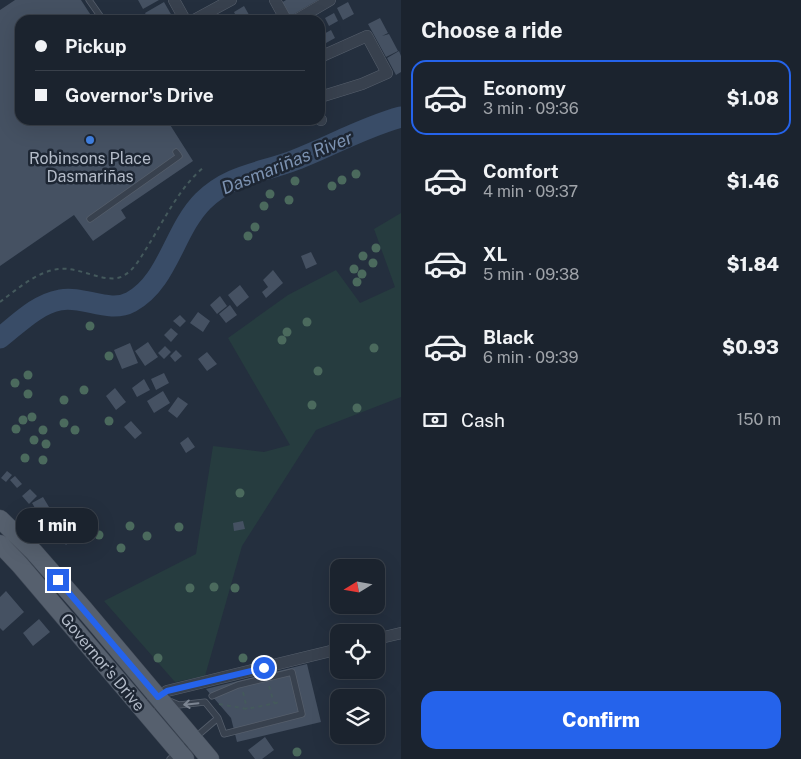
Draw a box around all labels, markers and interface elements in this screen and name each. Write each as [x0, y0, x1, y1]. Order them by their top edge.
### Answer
text: Choose a ride [421, 17, 563, 43]
text: Pickup [65, 35, 127, 57]
icon: car [423, 75, 468, 120]
text: Economy [483, 77, 566, 99]
text: Governor's Drive [65, 84, 214, 106]
text: $1.08 [727, 87, 779, 109]
text: 3 min · 09:36 [483, 99, 579, 118]
water label: Dasmariñas River [218, 127, 356, 198]
marker: Robinsons Place Dasmariñas [84, 134, 96, 146]
place label: Robinsons Place Dasmariñas [29, 149, 151, 186]
icon: car [423, 158, 468, 203]
text: Comfort [483, 160, 559, 182]
text: $1.46 [726, 170, 779, 192]
text: 4 min · 09:37 [483, 182, 578, 201]
icon: car [423, 241, 468, 286]
text: XL [483, 243, 508, 265]
text: $1.84 [726, 253, 779, 275]
text: 5 min · 09:38 [483, 265, 579, 284]
icon: car [423, 324, 468, 369]
text: Black [483, 326, 534, 348]
text: $0.93 [722, 336, 779, 358]
text: 6 min · 09:39 [483, 348, 579, 367]
icon: cash [421, 406, 449, 434]
text: Cash [461, 409, 505, 431]
text: 150 m [737, 410, 781, 429]
callout: 1 min [17, 508, 99, 542]
text: 1 min [37, 516, 77, 535]
north arrow [330, 559, 385, 614]
map controls [330, 559, 385, 744]
route end [47, 569, 69, 591]
street label: Governor's Drive [56, 610, 149, 715]
button: locate [330, 624, 385, 679]
route start [253, 657, 275, 679]
button: layers [330, 689, 385, 744]
button: Confirm [421, 691, 781, 749]
one-way arrow [184, 699, 200, 708]

